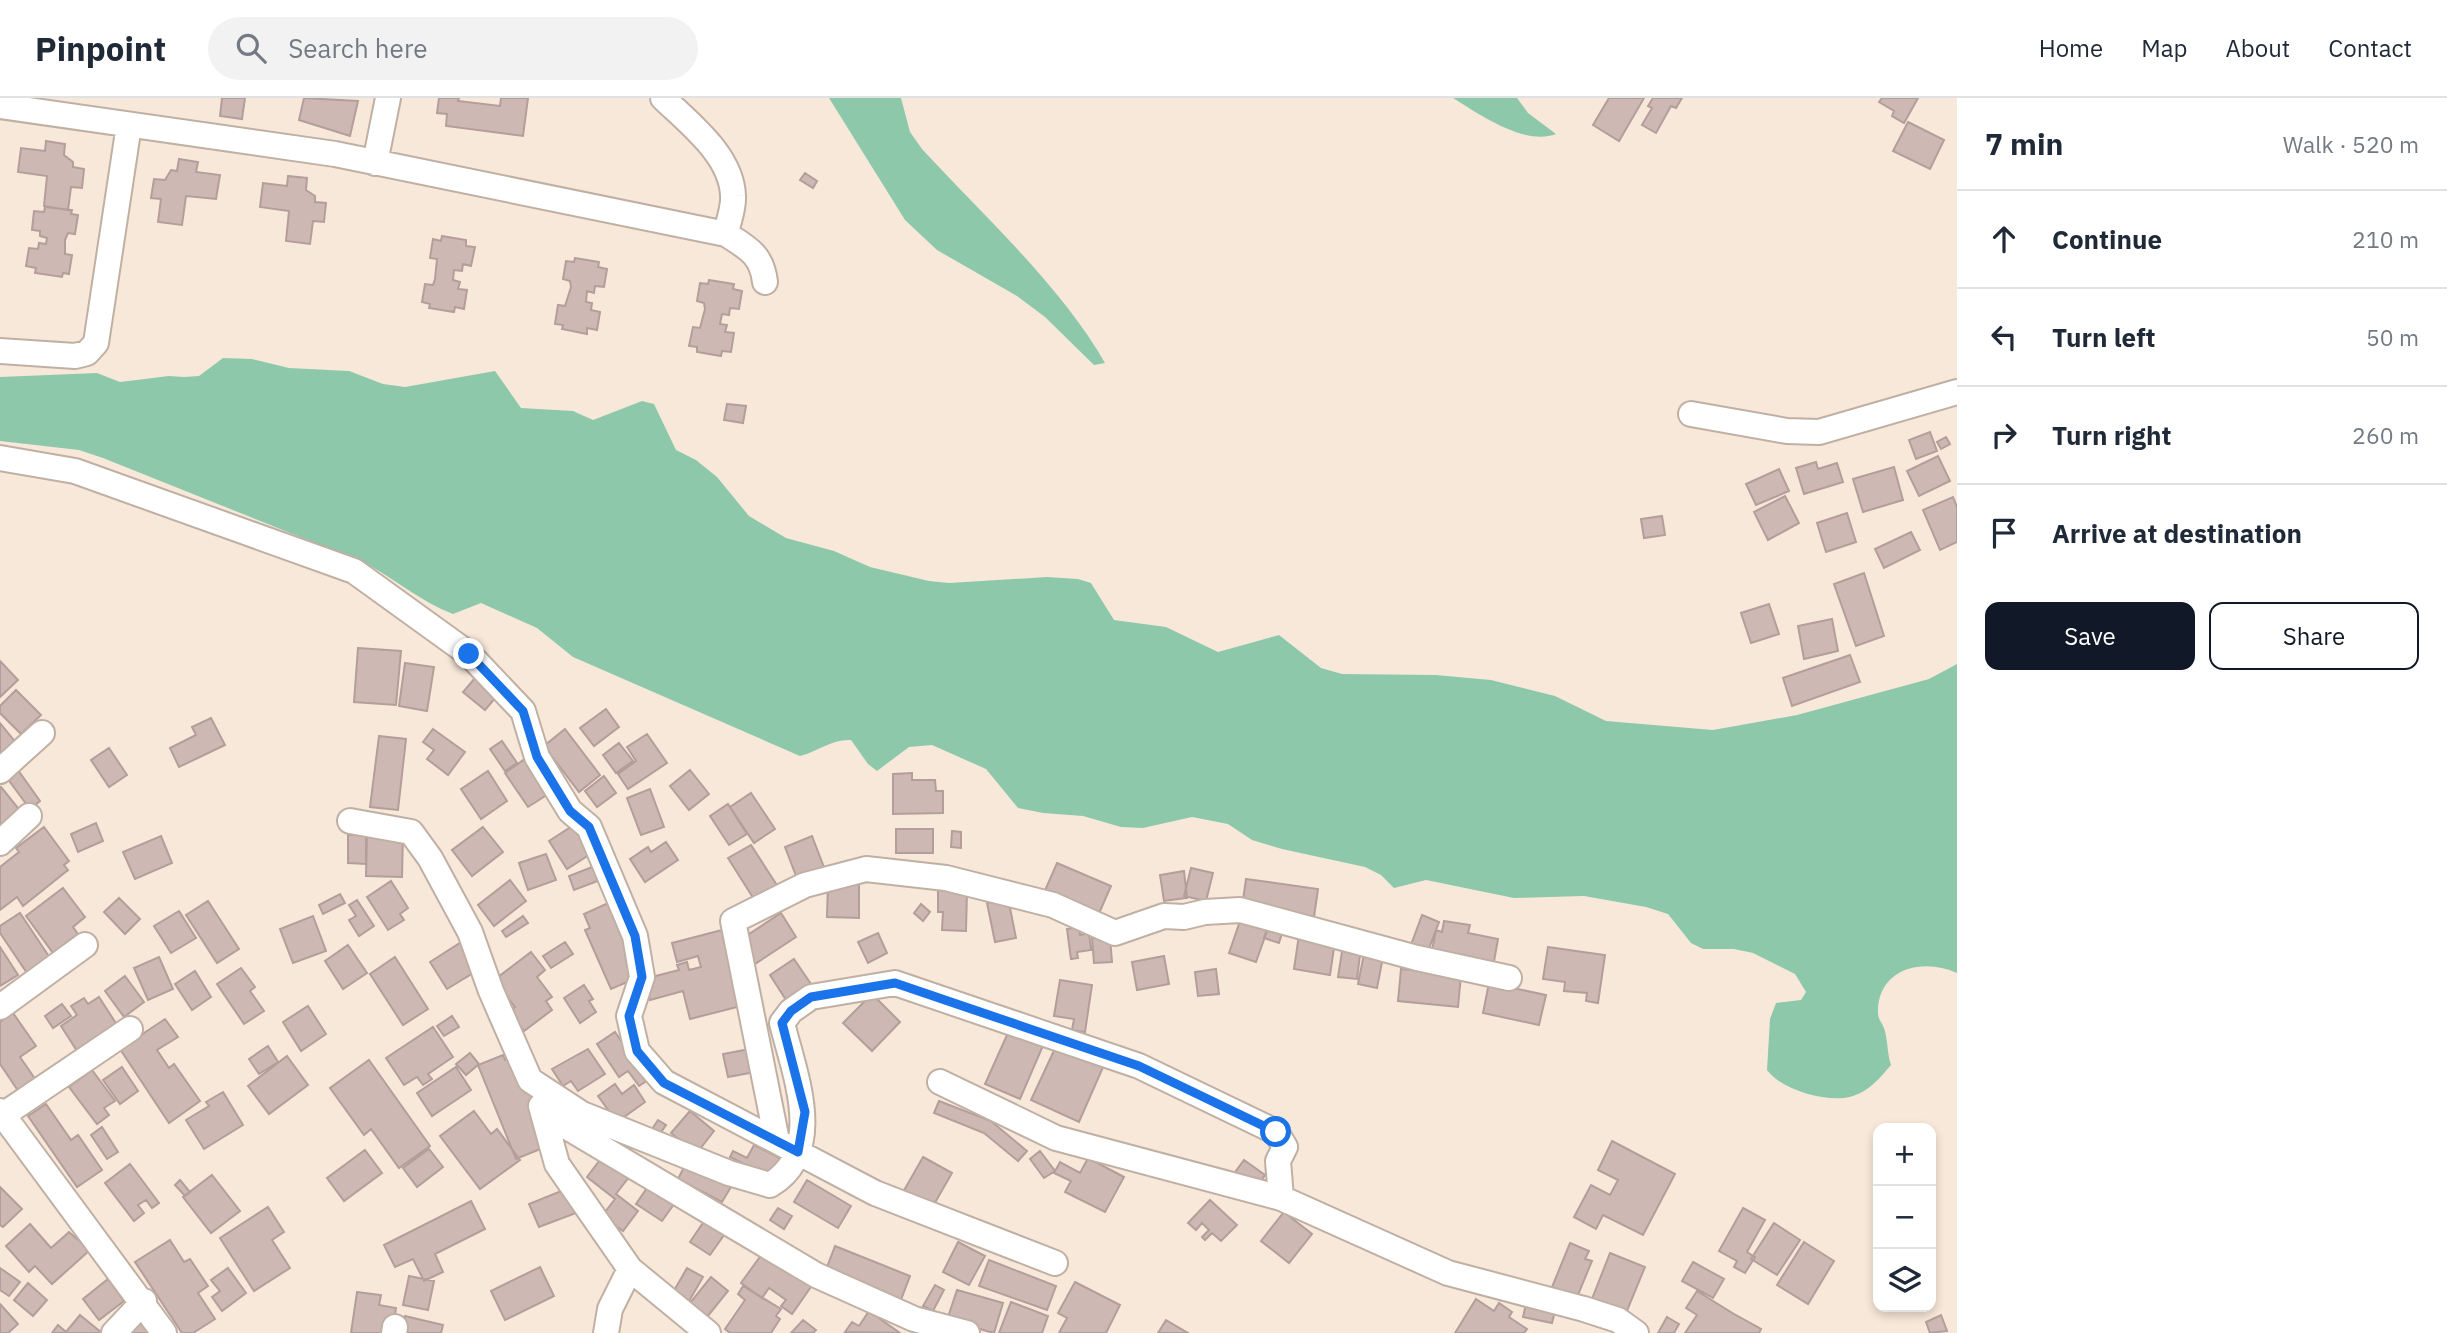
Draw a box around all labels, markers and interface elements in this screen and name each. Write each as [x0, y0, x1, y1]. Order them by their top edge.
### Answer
search box [208, 17, 698, 80]
text: Pinpoint [35, 27, 166, 70]
icon: search [232, 29, 270, 67]
text: Search here [288, 31, 428, 65]
text: Home [2039, 32, 2103, 64]
text: Map [2141, 32, 2187, 64]
text: About [2225, 32, 2290, 64]
text: Contact [2328, 32, 2412, 64]
text: 7 min [1985, 124, 2063, 163]
text: Walk · 520 m [2283, 129, 2419, 159]
icon: ahead [1985, 220, 2023, 258]
text: Continue [2052, 222, 2162, 256]
text: 210 m [2352, 224, 2419, 254]
icon: left [1985, 318, 2023, 356]
text: Turn left [2052, 320, 2155, 354]
text: 50 m [2366, 322, 2419, 352]
icon: right [1985, 416, 2023, 454]
text: Turn right [2052, 418, 2171, 452]
text: 260 m [2352, 420, 2419, 450]
icon: arrive [1985, 514, 2023, 552]
text: Arrive at destination [2052, 516, 2302, 550]
button: Save [1985, 602, 2195, 670]
button: Share [2209, 602, 2419, 670]
route end [453, 638, 484, 669]
route start [1260, 1116, 1291, 1147]
map controls [1873, 1123, 1936, 1312]
button: + [1873, 1123, 1936, 1186]
button: − [1873, 1186, 1936, 1249]
button: layers [1873, 1249, 1936, 1312]

